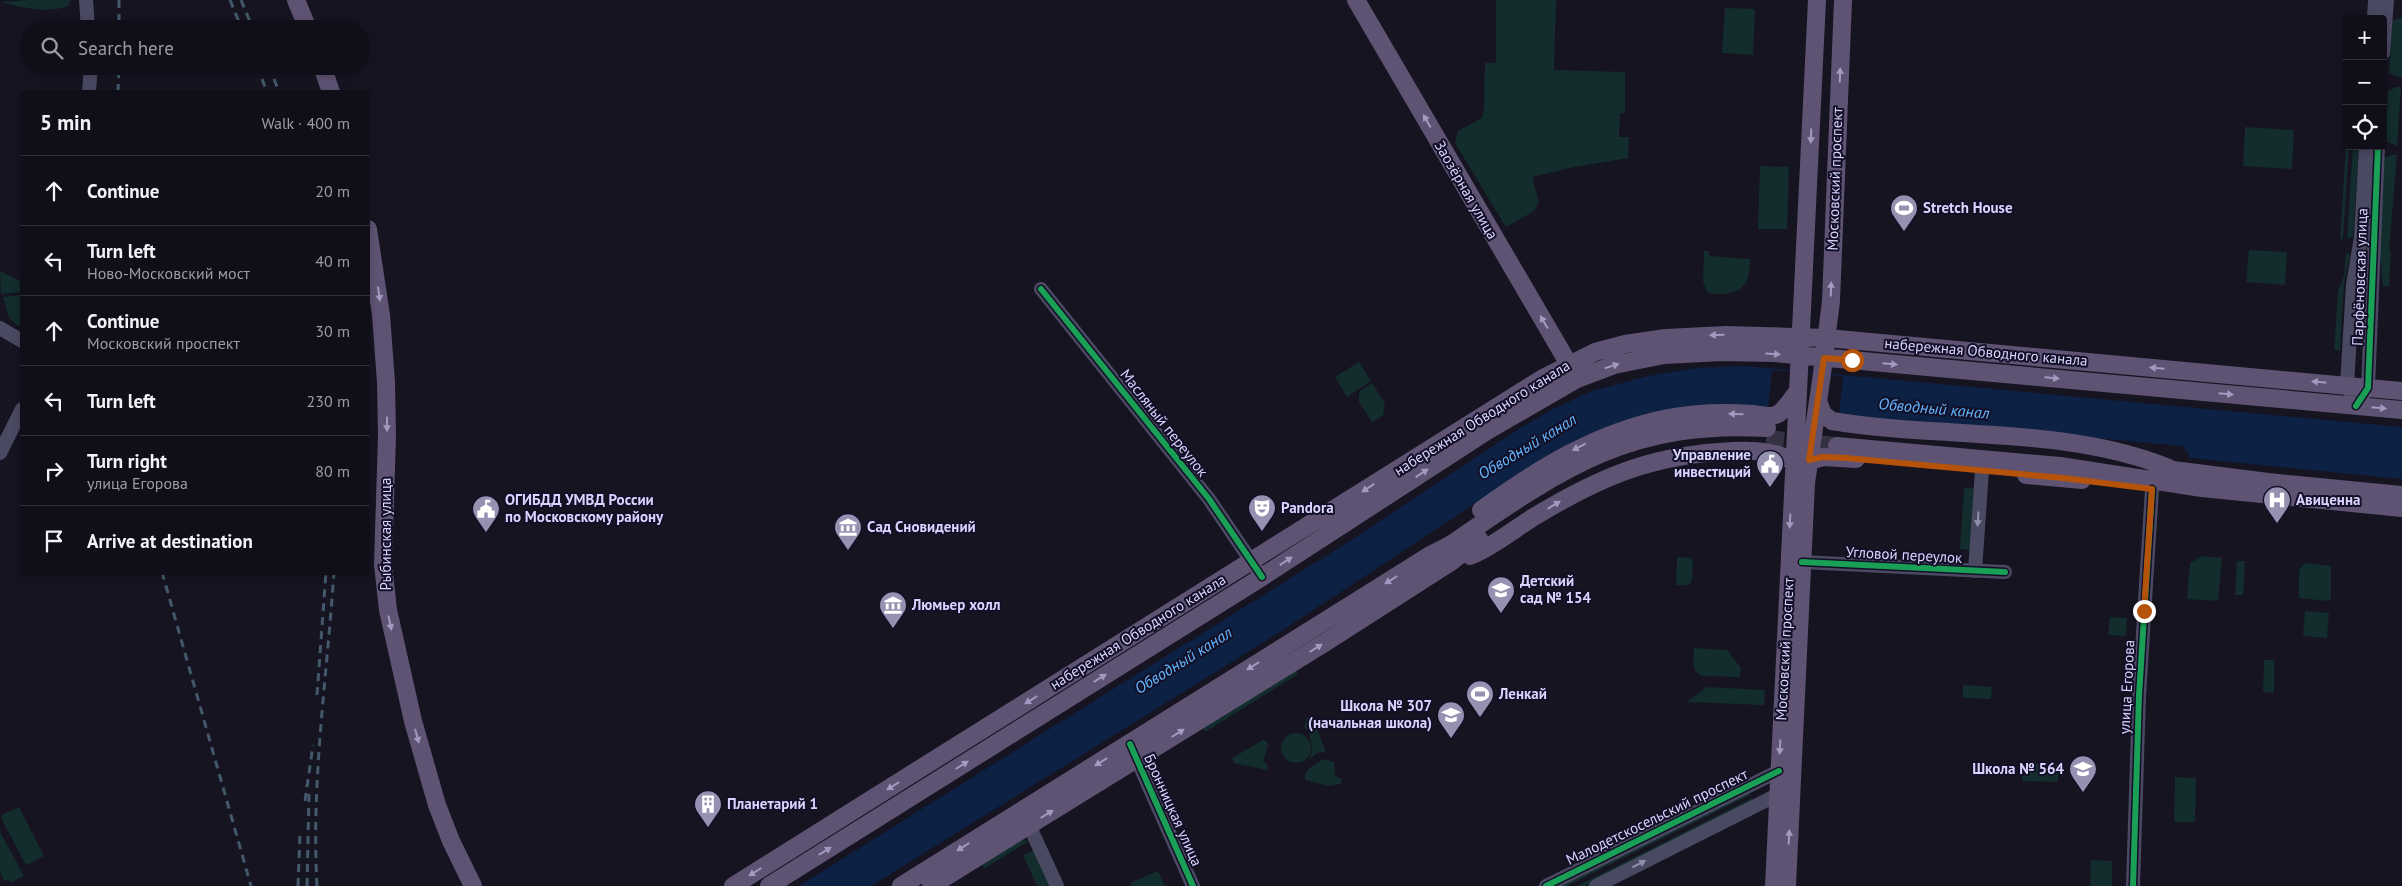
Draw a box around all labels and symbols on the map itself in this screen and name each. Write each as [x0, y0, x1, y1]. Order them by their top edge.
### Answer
one-way arrow [1836, 66, 1844, 82]
street label: Московский проспект [1823, 107, 1846, 251]
one-way arrow [1422, 115, 1431, 128]
one-way arrow [1807, 128, 1815, 144]
street label: Заозёрная улица [1431, 137, 1502, 242]
sports icon: Stretch House [1889, 193, 1919, 232]
place label: Stretch House [1923, 198, 2013, 217]
street label: Парфёновская улица [2348, 208, 2371, 346]
one-way arrow [1827, 281, 1835, 297]
one-way arrow [375, 287, 383, 303]
one-way arrow [1539, 315, 1548, 329]
one-way arrow [1709, 331, 1725, 339]
street label: набережная Обводного канала [1884, 333, 2088, 370]
route start [1841, 349, 1864, 372]
one-way arrow [1765, 350, 1781, 358]
street label: набережная Обводного канала [1390, 356, 1573, 480]
one-way arrow [1883, 360, 1899, 368]
one-way arrow [1604, 362, 1619, 370]
one-way arrow [2149, 364, 2165, 372]
street label: Масляный переулок [1116, 365, 1213, 481]
one-way arrow [2045, 374, 2061, 382]
one-way arrow [2311, 378, 2327, 386]
one-way arrow [2218, 390, 2234, 398]
water label: Обводный канал [1878, 393, 1990, 423]
one-way arrow [2371, 404, 2387, 412]
water label: Обводный канал [1474, 409, 1580, 483]
one-way arrow [1728, 409, 1744, 417]
one-way arrow [383, 416, 391, 432]
one-way arrow [1572, 443, 1586, 451]
place label: Управление инвестиций [1672, 445, 1751, 481]
public building icon: Управление инвестиций [1755, 449, 1785, 488]
one-way arrow [1416, 468, 1429, 478]
street label: Рыбинская улица [376, 478, 395, 590]
one-way arrow [1362, 483, 1375, 493]
hospital icon: Авиценна [2262, 485, 2292, 524]
place label: ОГИБДД УМВД России по Московскому району [505, 490, 664, 526]
place label: Авиценна [2296, 490, 2360, 509]
theatre icon: Pandora [1247, 493, 1277, 532]
public building icon: ОГИБДД УМВД России по Московскому району [471, 494, 501, 533]
place label: Pandora [1281, 498, 1334, 517]
one-way arrow [1547, 500, 1560, 509]
one-way arrow [1974, 511, 1982, 527]
museum icon: Сад Сновидений [833, 512, 863, 551]
one-way arrow [1786, 514, 1794, 530]
place label: Сад Сновидений [867, 517, 976, 536]
street label: Угловой переулок [1845, 542, 1964, 567]
one-way arrow [1279, 557, 1292, 566]
street label: набережная Обводного канала [1046, 570, 1229, 694]
place label: Детский сад № 154 [1520, 571, 1591, 607]
one-way arrow [1384, 575, 1398, 584]
school or university icon: Детский сад № 154 [1486, 575, 1516, 614]
street label: Московский проспект [1771, 577, 1798, 721]
museum icon: Люмьер холл [878, 590, 908, 629]
place label: Люмьер холл [911, 595, 1000, 614]
route end [2133, 600, 2156, 623]
one-way arrow [387, 616, 395, 632]
water label: Обводный канал [1130, 622, 1236, 698]
street label: улица Егорова [2115, 639, 2138, 735]
one-way arrow [1310, 643, 1323, 653]
one-way arrow [1247, 661, 1260, 671]
one-way arrow [1094, 674, 1107, 683]
sports icon: Ленкай [1465, 679, 1495, 718]
place label: Ленкай [1498, 684, 1547, 703]
one-way arrow [1024, 695, 1037, 705]
place label: Школа № 307 (начальная школа) [1308, 696, 1432, 732]
school or university icon: Школа № 307 (начальная школа) [1436, 700, 1466, 739]
one-way arrow [413, 728, 421, 743]
one-way arrow [1171, 728, 1184, 738]
one-way arrow [1776, 739, 1784, 755]
street label: Бронницкая улица [1140, 751, 1207, 869]
school or university icon: Школа № 564 [2068, 754, 2098, 793]
one-way arrow [1094, 757, 1107, 766]
place label: Школа № 564 [1972, 759, 2064, 778]
one-way arrow [956, 760, 969, 769]
street label: Малодетскосельский проспект [1563, 764, 1751, 869]
one-way arrow [886, 781, 899, 791]
building icon: Планетарий 1 [693, 789, 723, 828]
place label: Планетарий 1 [727, 794, 818, 813]
one-way arrow [1040, 809, 1053, 818]
one-way arrow [1786, 829, 1794, 845]
one-way arrow [956, 843, 969, 852]
one-way arrow [818, 846, 831, 855]
one-way arrow [1632, 860, 1646, 868]
one-way arrow [748, 868, 762, 877]

